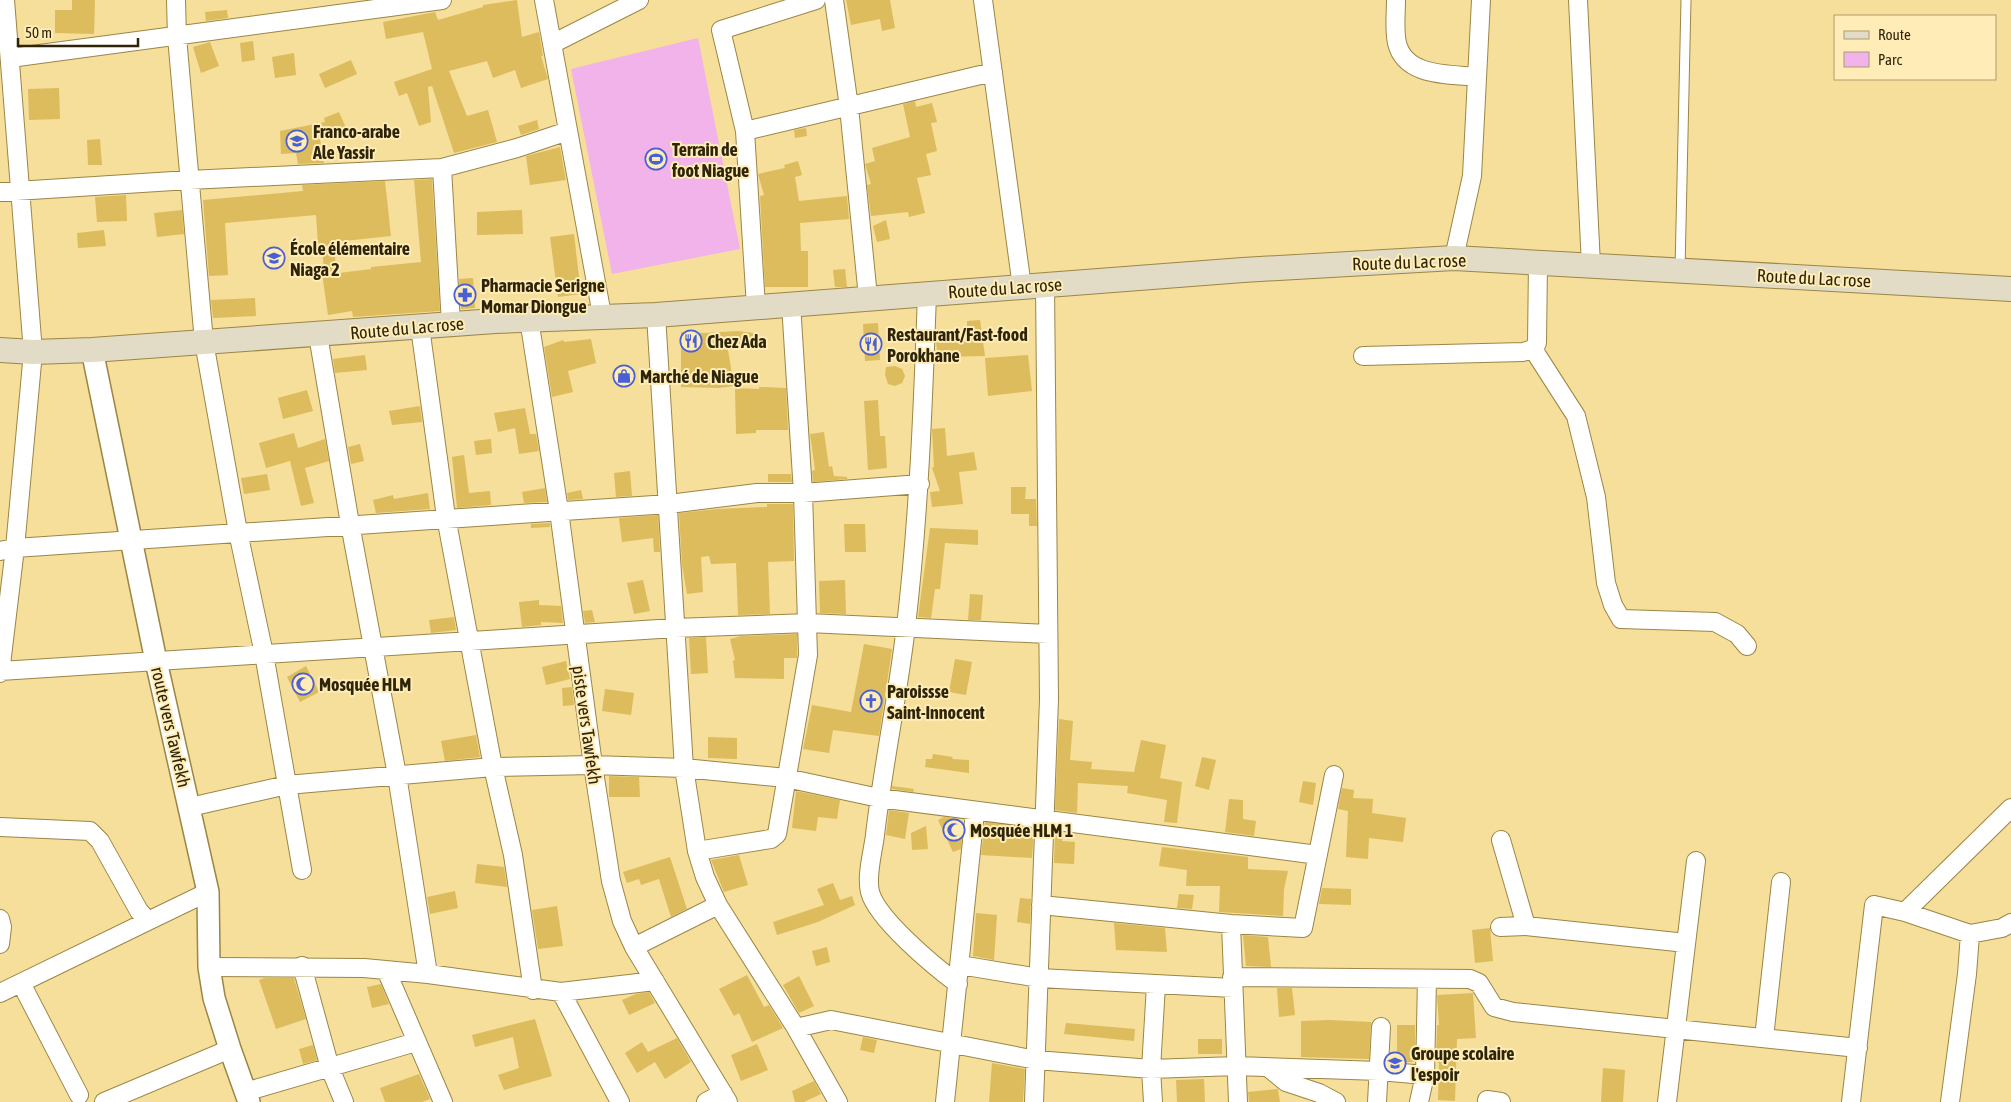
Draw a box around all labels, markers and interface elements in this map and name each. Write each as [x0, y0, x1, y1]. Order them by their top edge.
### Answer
scale bar [18, 15, 138, 47]
legend [1834, 15, 1996, 80]
text: 50 m [25, 24, 52, 41]
text: Route [1878, 26, 1911, 43]
text: Parc [1878, 51, 1902, 68]
place label: Franco-arabe Ale Yassir [312, 121, 400, 163]
school or university icon: Franco-arabe Ale Yassir [285, 129, 309, 153]
place label: Terrain de foot Niague [671, 139, 749, 181]
sports icon: Terrain de foot Niague [644, 147, 668, 171]
place label: École élémentaire Niaga 2 [290, 238, 410, 280]
school or university icon: École élémentaire Niaga 2 [262, 246, 286, 270]
street label: Route du Lac rose [1352, 250, 1466, 274]
street label: Route du Lac rose [1756, 265, 1872, 291]
street label: Route du Lac rose [947, 274, 1063, 302]
place label: Pharmacie Serigne Momar Diongue [481, 275, 605, 317]
pharmacy icon: Pharmacie Serigne Momar Diongue [453, 283, 477, 307]
street label: Route du Lac rose [349, 313, 465, 343]
place label: Restaurant/Fast-food Porokhane [887, 324, 1028, 366]
restaurant icon: Chez Ada [679, 329, 703, 353]
place label: Chez Ada [707, 331, 767, 352]
restaurant icon: Restaurant/Fast-food Porokhane [859, 332, 883, 356]
shop icon: Marché de Niague [612, 364, 636, 388]
place label: Marché de Niague [640, 366, 759, 387]
street label: piste vers Tawfekh [568, 664, 606, 786]
street label: route vers Tawfekh [147, 665, 195, 789]
mosque icon: Mosquée HLM [291, 672, 315, 696]
place label: Mosquée HLM [319, 674, 411, 695]
place label: Paroissse Saint-Innocent [887, 681, 986, 723]
church icon: Paroissse Saint-Innocent [859, 689, 883, 713]
mosque icon: Mosquée HLM 1 [942, 818, 966, 842]
place label: Mosquée HLM 1 [970, 820, 1073, 841]
place label: Groupe scolaire l'espoir [1411, 1043, 1514, 1085]
school or university icon: Groupe scolaire l'espoir [1383, 1051, 1407, 1075]

